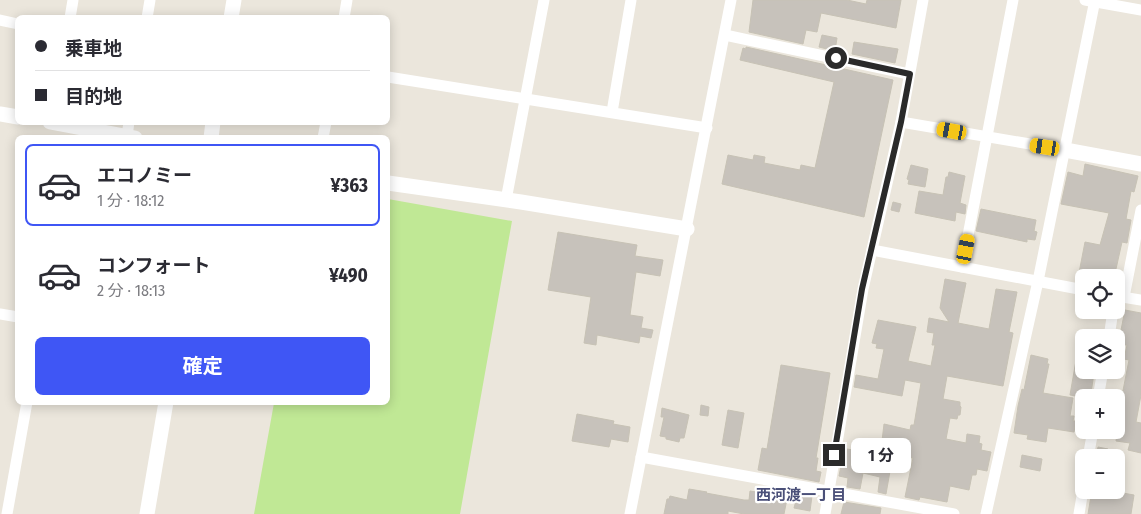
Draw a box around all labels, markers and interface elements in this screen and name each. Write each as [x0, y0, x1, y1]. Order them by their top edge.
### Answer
text: 乗車地 [65, 37, 122, 60]
route start [825, 47, 847, 69]
text: 目的地 [65, 85, 122, 108]
car [935, 121, 968, 141]
car [1029, 137, 1060, 157]
icon: car [37, 163, 82, 208]
text: エコノミー [97, 164, 192, 187]
text: ¥363 [331, 174, 368, 197]
text: 1 分 · 18:12 [97, 191, 164, 210]
car [955, 233, 976, 265]
icon: car [37, 253, 82, 298]
text: コンフォート [97, 254, 210, 277]
text: ¥490 [329, 264, 368, 287]
map controls [1075, 269, 1125, 499]
button: locate [1075, 269, 1125, 319]
text: 2 分 · 18:13 [97, 281, 165, 300]
button: layers [1075, 329, 1125, 379]
button: 確定 [35, 337, 370, 395]
button: + [1075, 389, 1125, 439]
callout: 1 分 [852, 438, 912, 472]
route end [823, 444, 845, 466]
text: 1 分 [868, 446, 894, 465]
button: − [1075, 449, 1125, 499]
district label: 西河渡一丁目 [756, 486, 846, 504]

